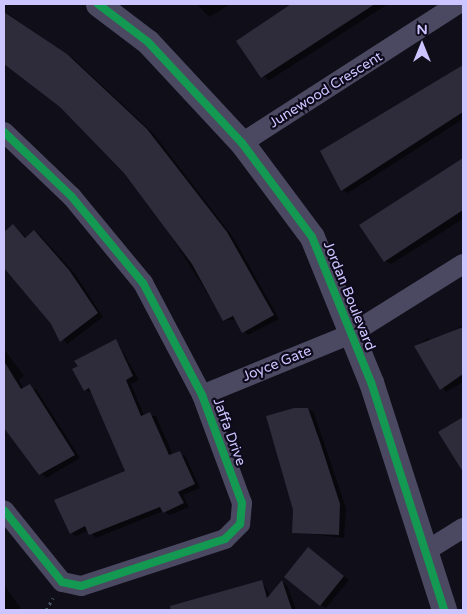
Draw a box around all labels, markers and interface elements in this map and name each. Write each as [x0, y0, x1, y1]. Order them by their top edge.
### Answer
north arrow [397, 20, 447, 70]
text: N [416, 21, 428, 38]
street label: Junewood Crescent [266, 48, 386, 132]
street label: Jordan Boulevard [319, 239, 379, 353]
street label: Joyce Gate [240, 343, 314, 385]
street label: Jaffa Drive [209, 396, 249, 468]

